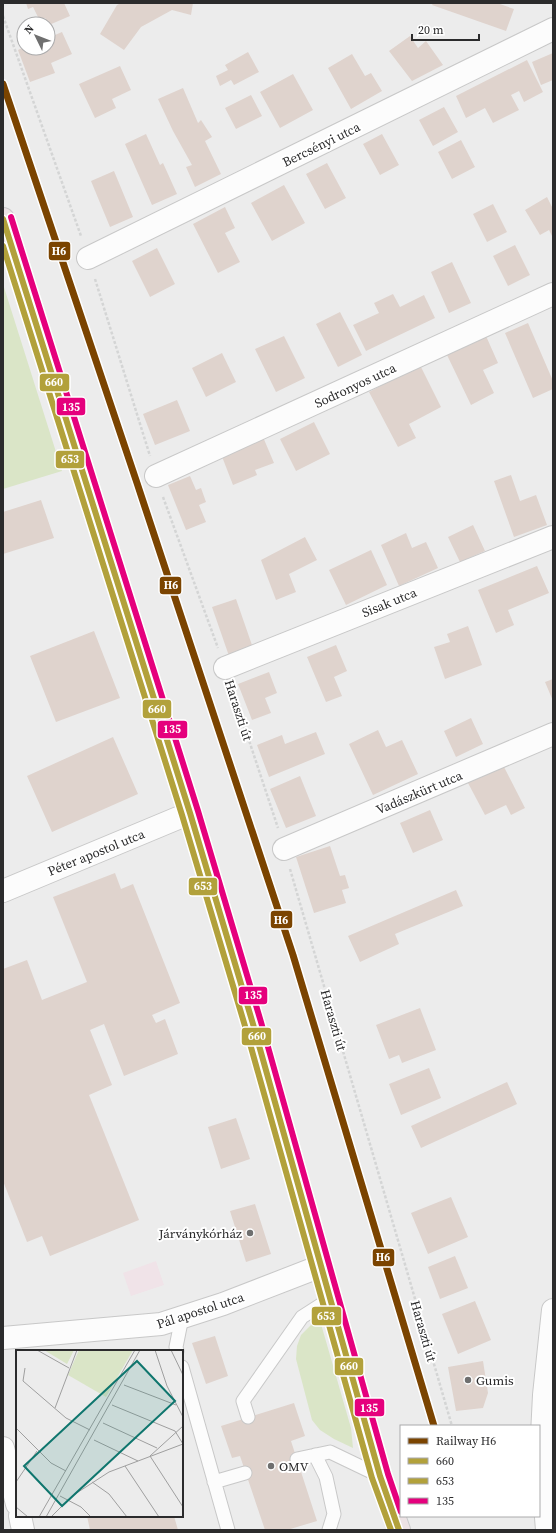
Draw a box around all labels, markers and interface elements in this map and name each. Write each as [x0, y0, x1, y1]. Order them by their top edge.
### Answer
north arrow [16, 16, 56, 56]
scale bar [412, 16, 479, 42]
text: N [21, 21, 37, 38]
text: 20 m [418, 22, 444, 38]
street label: Bercsényi utca [279, 118, 363, 171]
line badge: H6 [48, 241, 71, 261]
text: H6 [52, 244, 66, 259]
street label: Sodronyos utca [312, 359, 399, 412]
line badge: 660 [39, 373, 70, 392]
text: 660 [45, 375, 63, 390]
line badge: 135 [56, 397, 86, 416]
text: 135 [62, 400, 80, 415]
line badge: 653 [55, 450, 85, 469]
text: 653 [61, 452, 79, 467]
line badge: H6 [159, 576, 182, 595]
text: H6 [164, 578, 178, 593]
street label: Sisak utca [359, 584, 419, 621]
street label: Haraszti út [221, 678, 257, 743]
line badge: 660 [142, 699, 172, 719]
text: 660 [148, 702, 166, 717]
line badge: 135 [157, 720, 188, 739]
text: 135 [163, 722, 181, 737]
street label: Vadászkürt utca [373, 766, 465, 818]
street label: Péter apostol utca [45, 825, 147, 880]
line badge: 653 [188, 877, 218, 896]
text: 653 [194, 879, 212, 894]
line badge: H6 [270, 910, 293, 929]
text: H6 [274, 913, 288, 928]
line badge: 135 [238, 986, 268, 1005]
text: 135 [244, 988, 262, 1003]
street label: Haraszti út [317, 988, 351, 1054]
line badge: 660 [241, 1027, 272, 1046]
text: 660 [248, 1029, 266, 1044]
place label: Járványkórház [158, 1225, 242, 1242]
marker: Járványkórház [245, 1228, 255, 1238]
line badge: H6 [372, 1248, 395, 1267]
text: H6 [376, 1250, 390, 1265]
street label: Pál apostol utca [154, 1288, 246, 1333]
street label: Haraszti út [407, 1299, 441, 1365]
line badge: 653 [311, 1306, 342, 1326]
text: 653 [317, 1309, 335, 1324]
inset map [16, 1350, 183, 1517]
line badge: 660 [334, 1357, 364, 1376]
text: 660 [340, 1359, 358, 1374]
place label: Gumis [476, 1372, 514, 1389]
marker: Gumis [463, 1375, 473, 1385]
line badge: 135 [354, 1398, 385, 1417]
text: 135 [360, 1401, 378, 1416]
legend [400, 1425, 540, 1517]
text: Railway H6 [436, 1433, 496, 1449]
text: 660 [436, 1453, 454, 1469]
place label: OMV [279, 1458, 309, 1475]
marker: OMV [266, 1461, 276, 1471]
text: 653 [436, 1473, 454, 1489]
text: 135 [436, 1493, 454, 1509]

